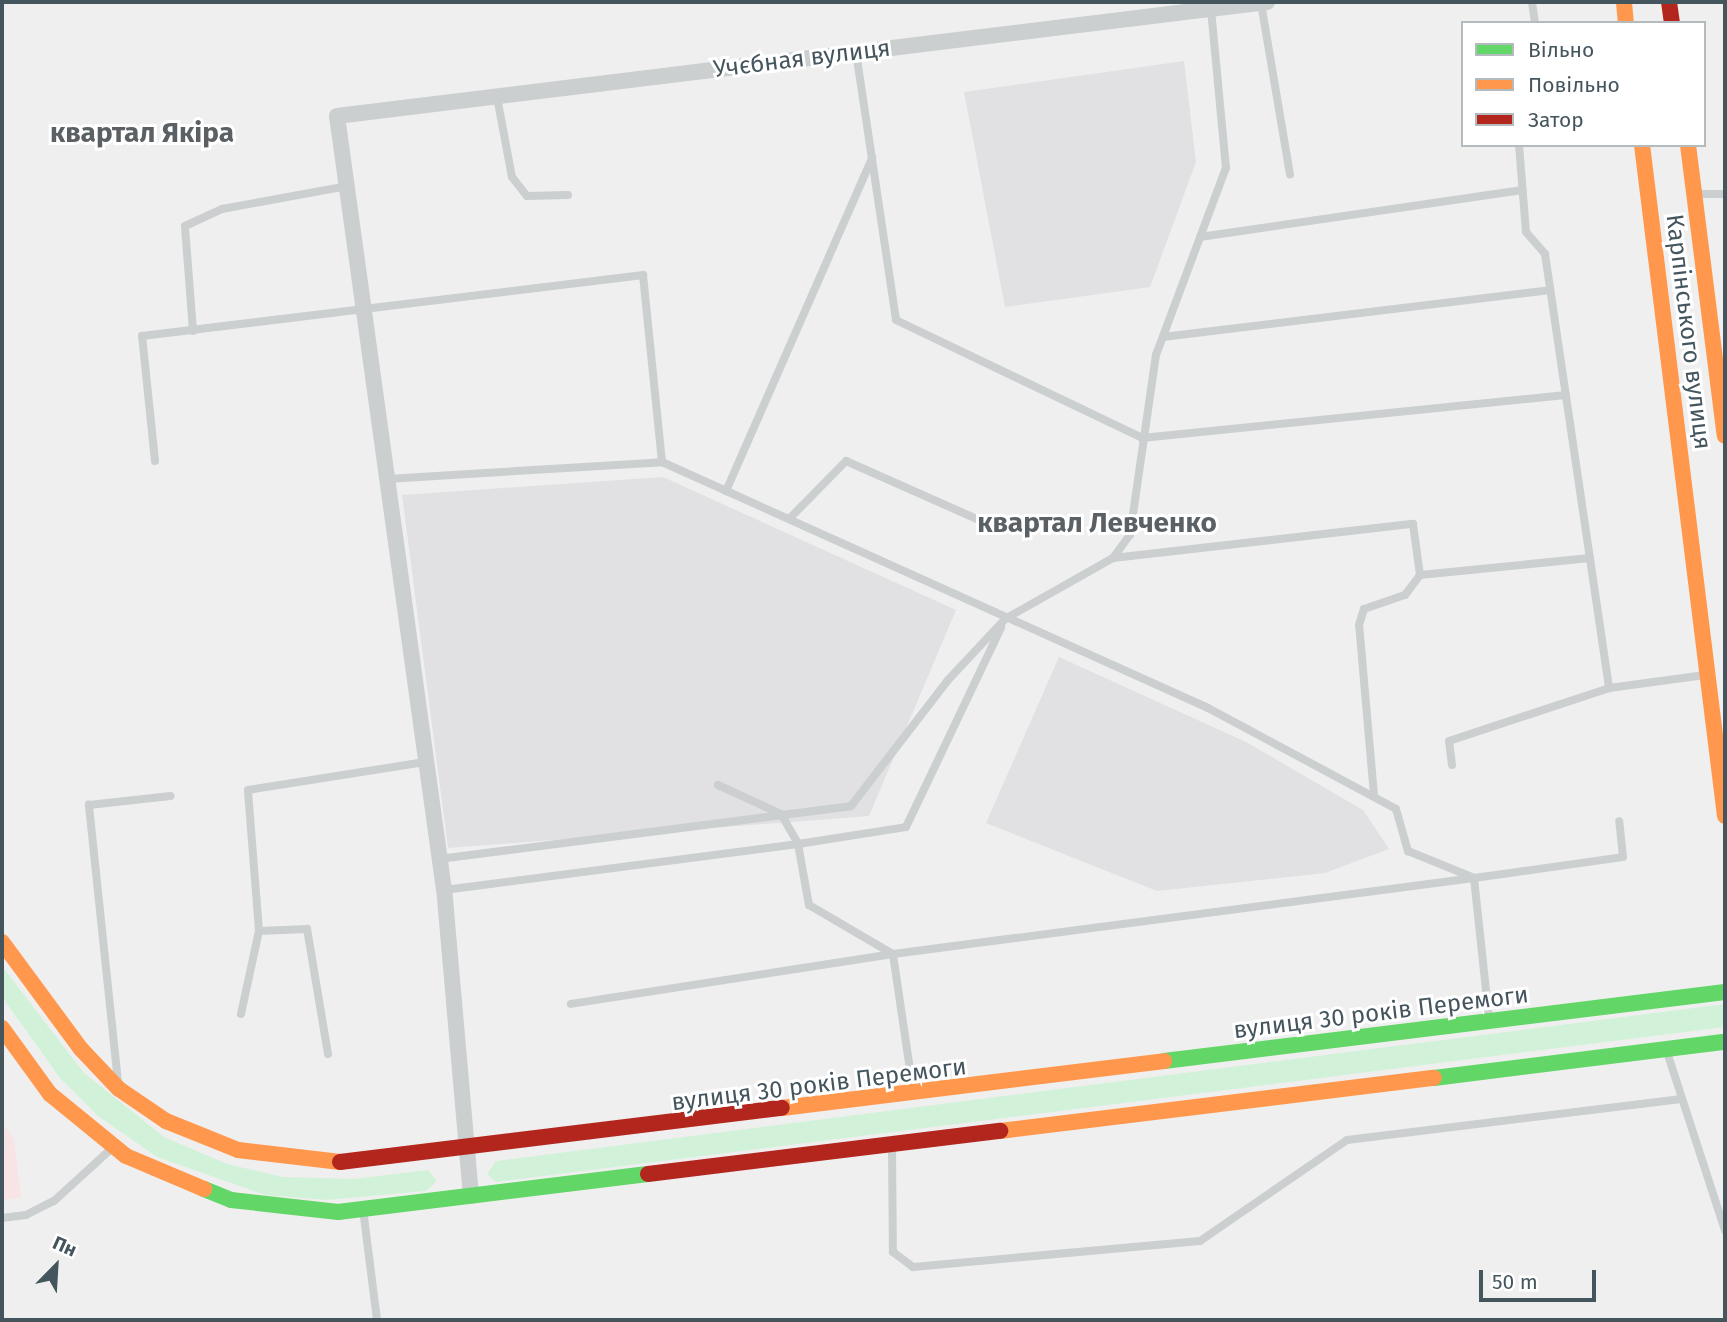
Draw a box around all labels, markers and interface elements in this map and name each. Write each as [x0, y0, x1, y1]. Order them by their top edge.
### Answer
legend [1461, 21, 1706, 147]
street label: Учєбная вулиця [712, 34, 892, 84]
text: Вільно [1528, 37, 1594, 63]
text: Повільно [1528, 72, 1620, 98]
text: Затор [1528, 107, 1584, 133]
district label: квартал Якіра [50, 116, 234, 150]
street label: Карпінського вулиця [1659, 213, 1717, 451]
district label: квартал Левченко [977, 506, 1217, 540]
street label: вулиця 30 років Перемоги [1232, 981, 1530, 1045]
street label: вулиця 30 років Перемоги [670, 1053, 968, 1117]
north arrow [21, 1231, 91, 1301]
text: Пн [49, 1231, 80, 1262]
scale bar [1482, 1256, 1599, 1300]
text: 50 m [1492, 1269, 1538, 1295]

